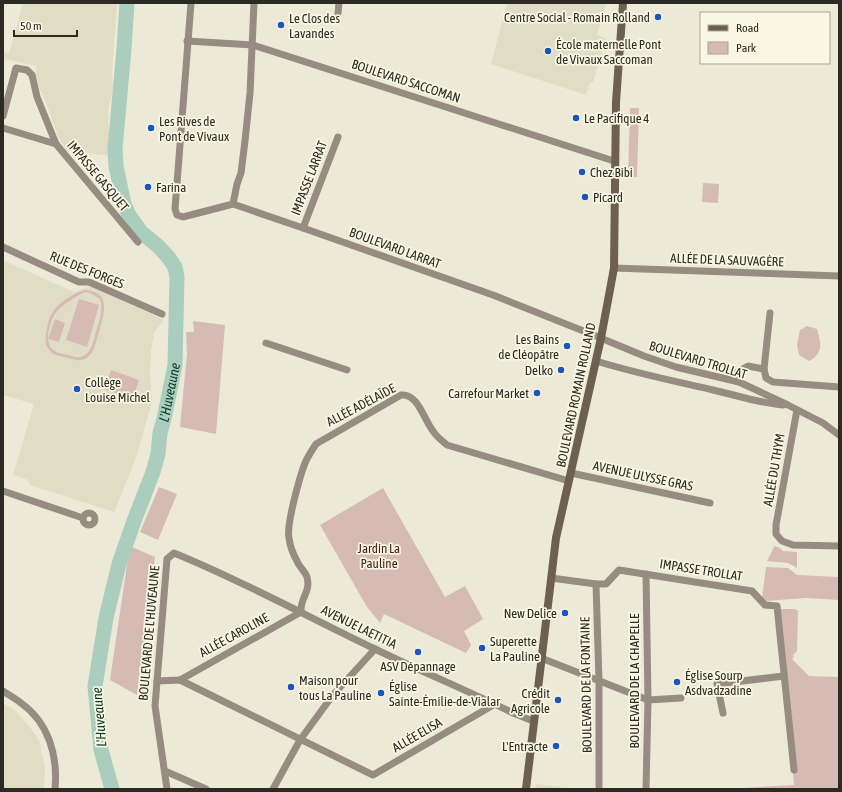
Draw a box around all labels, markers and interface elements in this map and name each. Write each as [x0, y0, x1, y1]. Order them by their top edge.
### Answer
place label: Centre Social - Romain Rolland [504, 10, 650, 25]
place label: Le Clos des Lavandes [289, 11, 340, 41]
scale bar [14, 12, 77, 38]
marker: Centre Social - Romain Rolland [653, 12, 663, 22]
legend [700, 12, 830, 64]
text: 50 m [20, 19, 42, 33]
marker: Le Clos des Lavandes [276, 20, 286, 30]
text: Road [736, 21, 759, 35]
place label: École maternelle Pont de Vivaux Saccoman [556, 37, 662, 67]
text: Park [736, 41, 757, 55]
marker: École maternelle Pont de Vivaux Saccoman [543, 46, 553, 56]
street label: BOULEVARD SACCOMAN [350, 56, 462, 106]
place label: Le Pacifique 4 [584, 111, 649, 126]
marker: Le Pacifique 4 [571, 113, 581, 123]
place label: Les Rives de Pont de Vivaux [159, 114, 230, 144]
marker: Les Rives de Pont de Vivaux [146, 123, 156, 133]
street label: IMPASSE GASQUET [64, 138, 132, 215]
street label: IMPASSE LARRAT [288, 138, 330, 217]
place label: Chez Bibi [590, 165, 633, 180]
marker: Chez Bibi [577, 167, 587, 177]
place label: Farina [156, 180, 186, 195]
marker: Farina [143, 182, 153, 192]
place label: Picard [593, 190, 623, 205]
marker: Picard [580, 192, 590, 202]
street label: BOULEVARD LARRAT [347, 225, 443, 272]
street label: RUE DES FORGES [48, 248, 127, 292]
street label: ALLÉE DE LA SAUVAGÈRE [670, 251, 784, 269]
street label: BOULEVARD ROMAIN ROLLAND [553, 321, 599, 469]
place label: Les Bains de Cléopâtre [498, 332, 559, 362]
street label: BOULEVARD TROLLAT [647, 338, 749, 382]
marker: Les Bains de Cléopâtre [562, 341, 572, 351]
water label: L'Huveaune [156, 361, 183, 424]
place label: Delko [525, 363, 553, 378]
marker: Delko [556, 365, 566, 375]
place label: Collège Louise Michel [85, 375, 150, 405]
street label: ALLÉE ADÉLAÏDE [324, 380, 398, 429]
marker: Collège Louise Michel [72, 384, 82, 394]
place label: Carrefour Market [448, 386, 529, 401]
marker: Carrefour Market [532, 388, 542, 398]
street label: ALLÉE DU THYM [760, 432, 788, 508]
street label: AVENUE ULYSSE GRAS [592, 458, 695, 494]
park label: Jardin La Pauline [358, 541, 400, 571]
street label: IMPASSE TROLLAT [658, 556, 744, 584]
street label: BOULEVARD DE L'HUVEAUNE [136, 564, 162, 701]
street label: AVENUE LAETITIA [319, 602, 400, 652]
place label: New Delice [504, 606, 557, 621]
marker: New Delice [560, 608, 570, 618]
street label: ALLÉE CAROLINE [197, 610, 272, 660]
street label: BOULEVARD DE LA CHAPELLE [627, 613, 642, 749]
street label: BOULEVARD DE LA FONTAINE [577, 616, 595, 753]
place label: Superette La Pauline [490, 634, 540, 664]
marker: Superette La Pauline [477, 643, 487, 653]
marker: ASV Dépannage [413, 647, 423, 657]
place label: ASV Dépannage [380, 659, 456, 674]
place label: Église Sourp Asdvadzadine [685, 668, 752, 698]
place label: Maison pour tous La Pauline [299, 673, 371, 703]
marker: Église Sourp Asdvadzadine [672, 677, 682, 687]
place label: Église Sainte-Émilie-de-Vialar [389, 679, 500, 709]
marker: Maison pour tous La Pauline [286, 682, 296, 692]
water label: L'Huveaune [88, 686, 110, 748]
place label: Crédit Agricole [511, 686, 550, 716]
marker: Église Sainte-Émilie-de-Vialar [376, 688, 386, 698]
marker: Crédit Agricole [553, 695, 563, 705]
street label: ALLÉE ELISA [389, 714, 445, 755]
place label: L'Entracte [502, 739, 548, 754]
marker: L'Entracte [551, 741, 561, 751]

